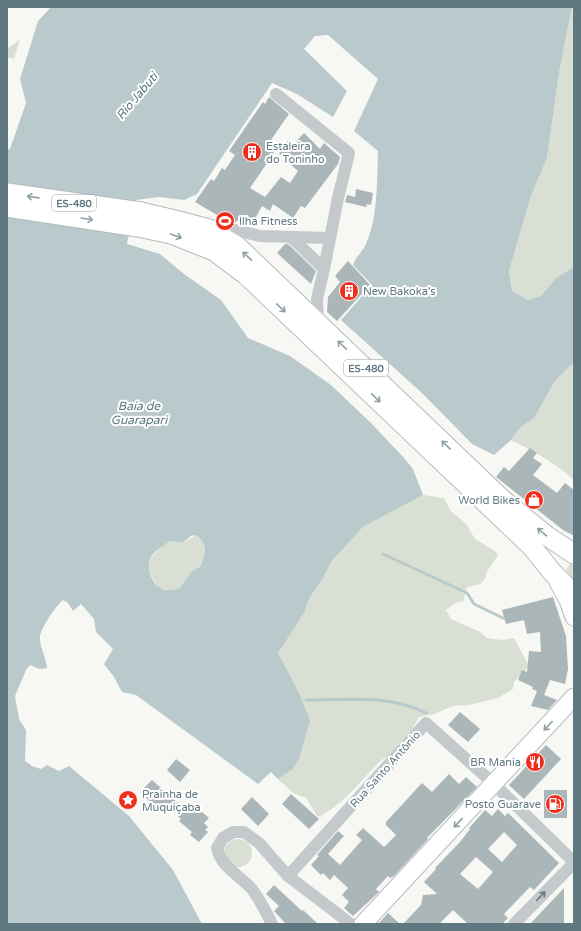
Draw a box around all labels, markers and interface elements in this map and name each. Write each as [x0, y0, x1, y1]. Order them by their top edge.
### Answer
water label: Rio Jabuti [113, 68, 162, 122]
place label: Estaleira do Toninho [266, 140, 325, 166]
building icon: Estaleira do Toninho [241, 141, 263, 163]
one-way arrow [27, 193, 40, 201]
road number: ES-480 [52, 195, 96, 211]
sports icon: Ilha Fitness [214, 210, 236, 232]
one-way arrow [80, 215, 93, 223]
place label: Ilha Fitness [239, 215, 298, 228]
one-way arrow [169, 232, 181, 240]
one-way arrow [242, 251, 252, 261]
building icon: New Bakoka's [338, 280, 360, 302]
place label: New Bakoka's [363, 285, 436, 298]
one-way arrow [276, 304, 286, 313]
one-way arrow [337, 340, 347, 350]
road number: ES-480 [344, 360, 388, 376]
one-way arrow [370, 393, 380, 402]
water label: Baía de Guarapari [111, 399, 169, 427]
one-way arrow [441, 440, 451, 449]
shop icon: World Bikes [523, 489, 545, 511]
place label: World Bikes [458, 494, 520, 507]
one-way arrow [536, 528, 547, 537]
one-way arrow [543, 721, 553, 731]
street label: Rua Santo Antônio [348, 728, 423, 810]
restaurant icon: BR Mania [524, 751, 546, 773]
place label: BR Mania [470, 756, 521, 769]
place label: Prainha de Muquiçaba [142, 788, 201, 814]
place icon: Prainha de Muquiçaba [117, 789, 139, 811]
fuel station icon: Posto Guarave [544, 793, 566, 815]
place label: Posto Guarave [465, 798, 541, 811]
one-way arrow [453, 818, 462, 828]
one-way arrow [537, 891, 546, 901]

